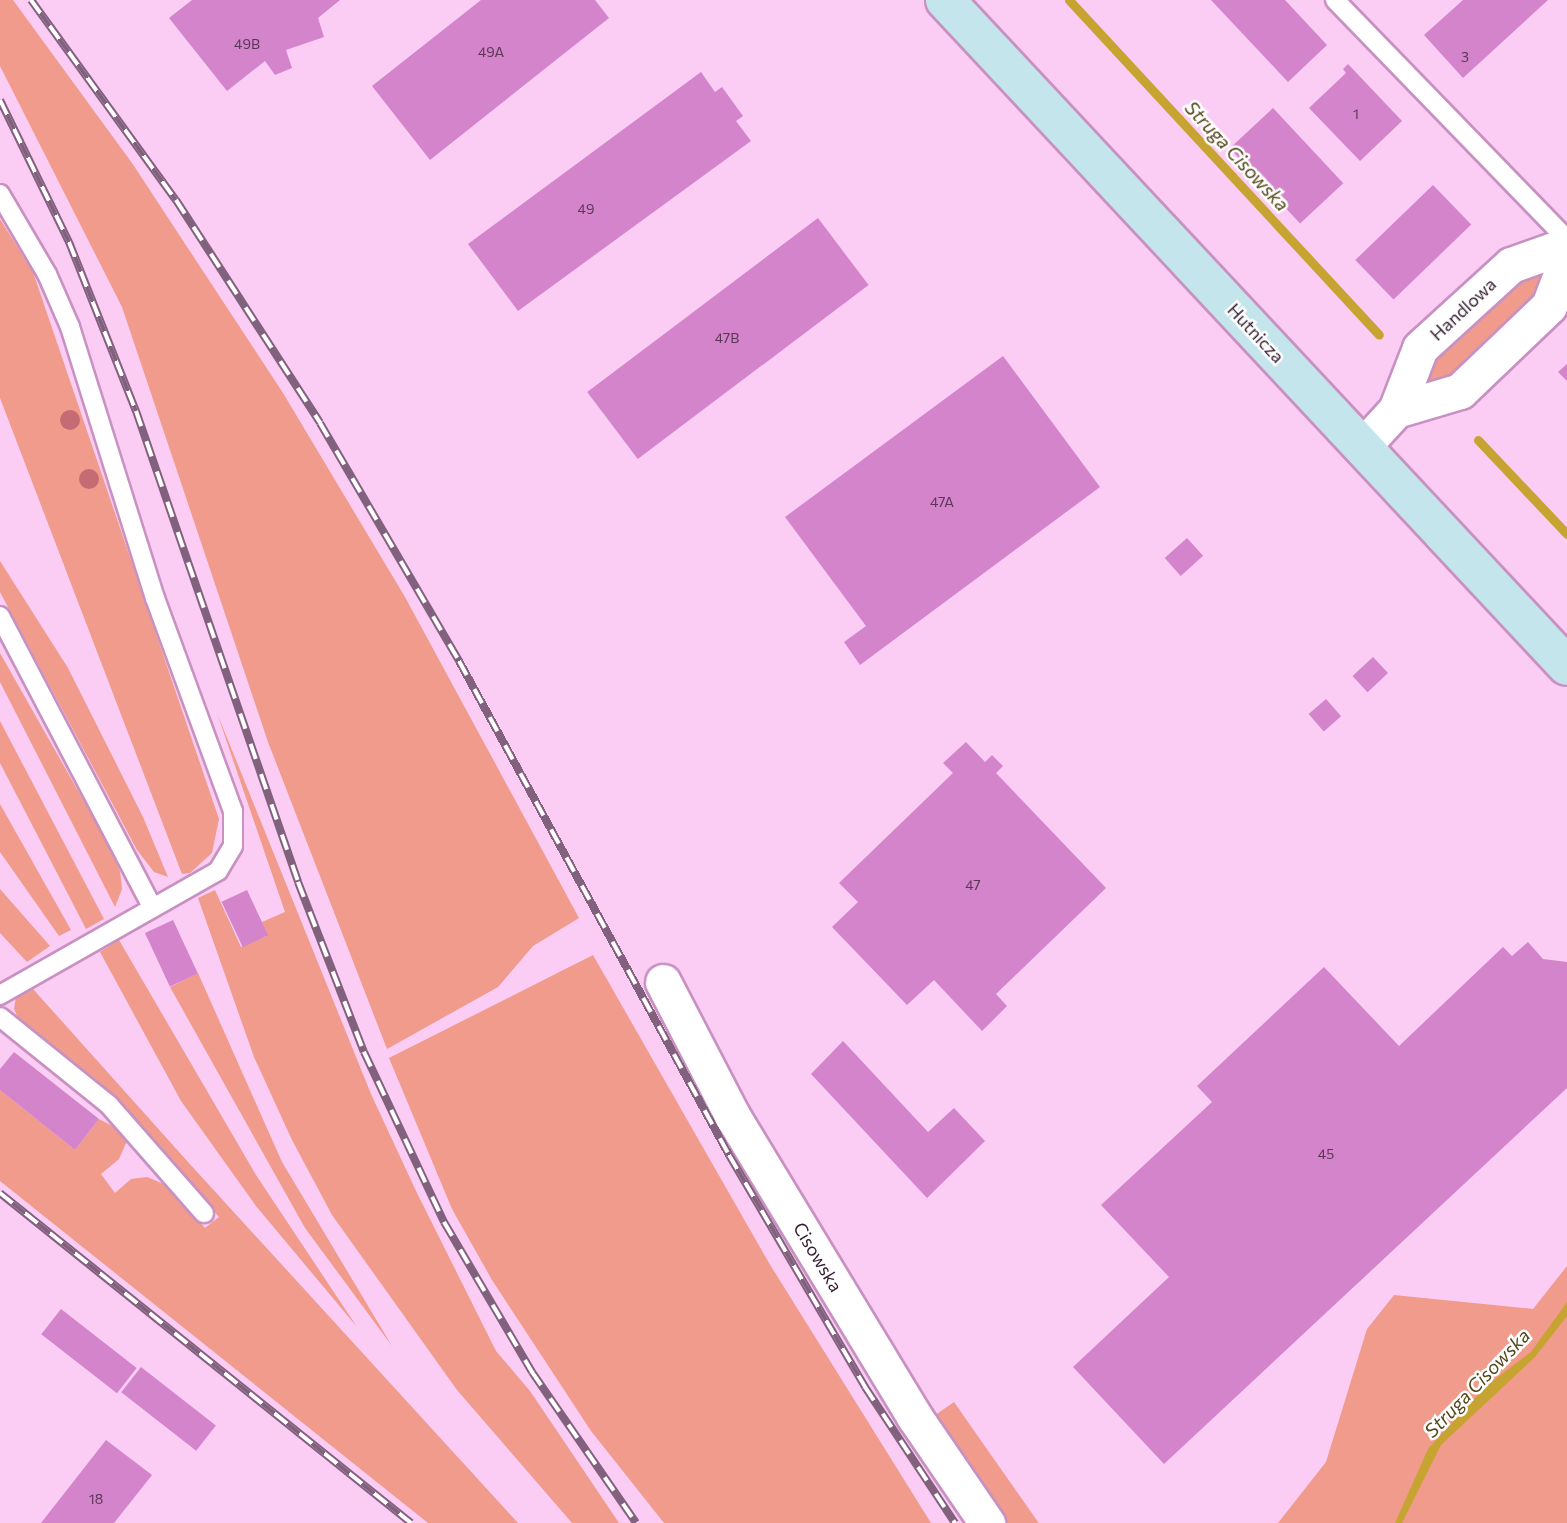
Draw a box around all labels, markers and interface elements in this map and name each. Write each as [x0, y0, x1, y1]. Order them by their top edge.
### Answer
house number: 49B [234, 36, 260, 52]
house number: 49A [478, 44, 504, 60]
house number: 3 [1461, 49, 1469, 65]
water label: Struga Cisowska [1180, 96, 1294, 216]
house number: 1 [1353, 106, 1359, 122]
house number: 49 [578, 201, 594, 217]
street label: Handlowa [1426, 273, 1500, 345]
street label: Hutnicza [1223, 299, 1289, 367]
house number: 47B [715, 330, 739, 346]
house number: 47A [930, 494, 954, 510]
house number: 47 [965, 877, 981, 893]
house number: 45 [1318, 1146, 1334, 1162]
street label: Cisowska [789, 1218, 847, 1296]
water label: Struga Cisowska [1419, 1324, 1535, 1442]
house number: 18 [89, 1491, 103, 1507]

